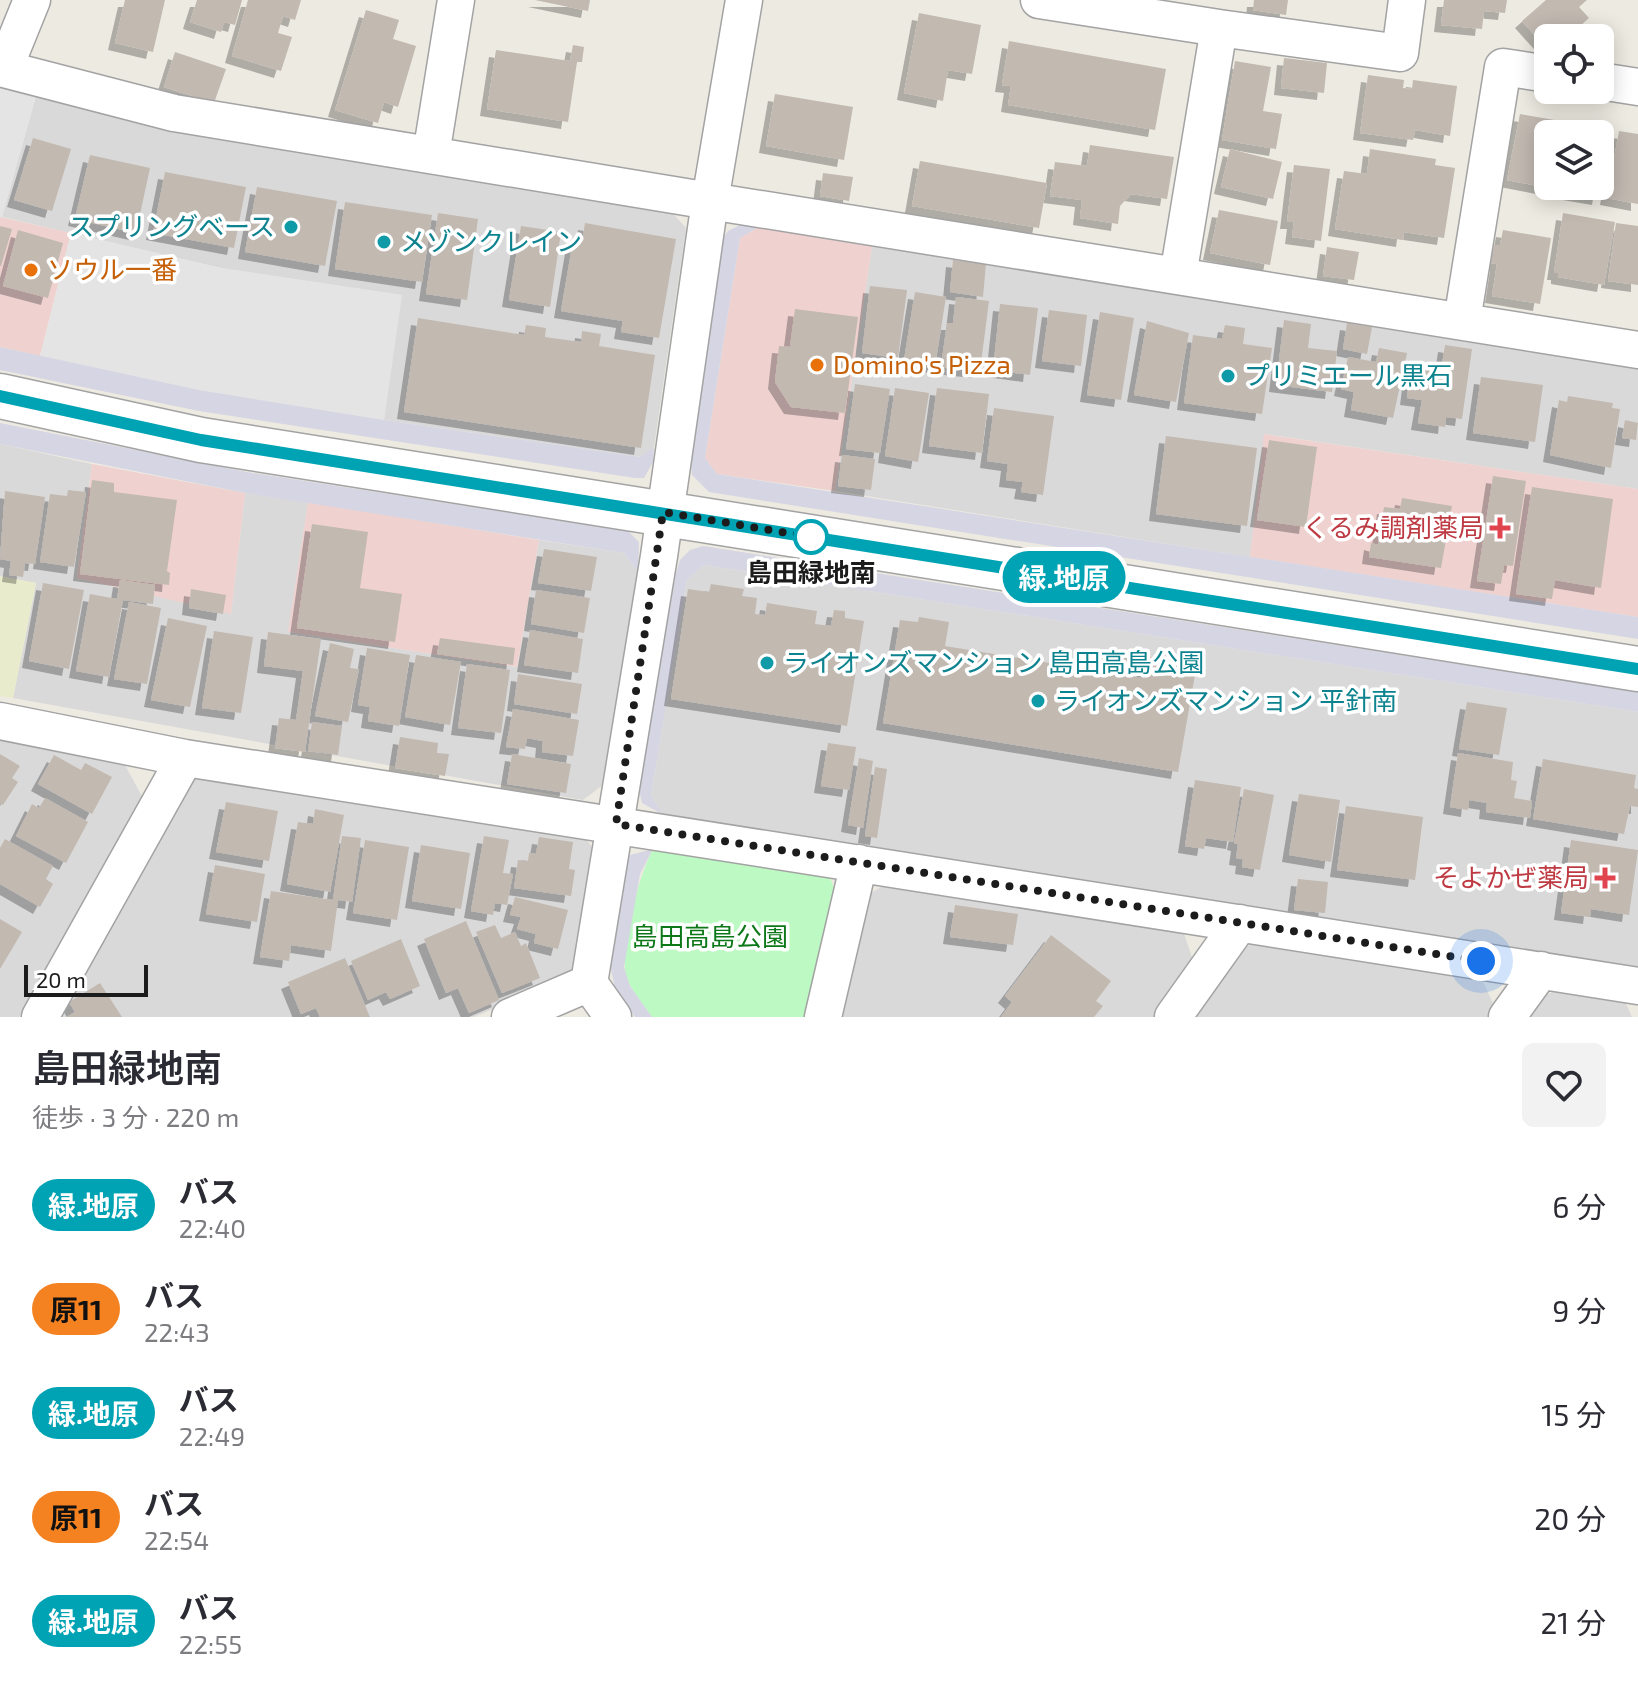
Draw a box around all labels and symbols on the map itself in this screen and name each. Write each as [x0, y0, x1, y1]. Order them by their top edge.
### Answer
place label: スプリングベース [68, 210, 275, 241]
marker: スプリングベース [282, 218, 300, 236]
place label: メゾンクレイン [400, 225, 582, 256]
marker: メゾンクレイン [375, 233, 393, 251]
place label: ソウル一番 [47, 253, 177, 284]
marker: ソウル一番 [22, 261, 40, 279]
place label: Domino's Pizza [833, 348, 1011, 379]
marker: Domino's Pizza [808, 356, 826, 374]
place label: プリミエール黒石 [1244, 359, 1452, 390]
marker: プリミエール黒石 [1219, 367, 1237, 385]
place label: くるみ調剤薬局 [1303, 511, 1484, 542]
marker: くるみ調剤薬局 [1491, 519, 1509, 537]
marker: 島田緑地南 [794, 520, 828, 554]
line badge: 緑.地原 [1008, 551, 1120, 603]
place label: 島田緑地南 [746, 556, 876, 587]
place label: ライオンズマンション 島田高島公園 [783, 646, 1204, 677]
marker: ライオンズマンション 島田高島公園 [758, 654, 776, 672]
place label: ライオンズマンション 平針南 [1054, 684, 1397, 715]
marker: ライオンズマンション 平針南 [1029, 692, 1047, 710]
place label: そよかぜ薬局 [1433, 861, 1589, 892]
marker: そよかぜ薬局 [1596, 869, 1614, 887]
park label: 島田高島公園 [632, 920, 788, 951]
your location [1461, 941, 1501, 981]
scale bar [24, 961, 148, 997]

